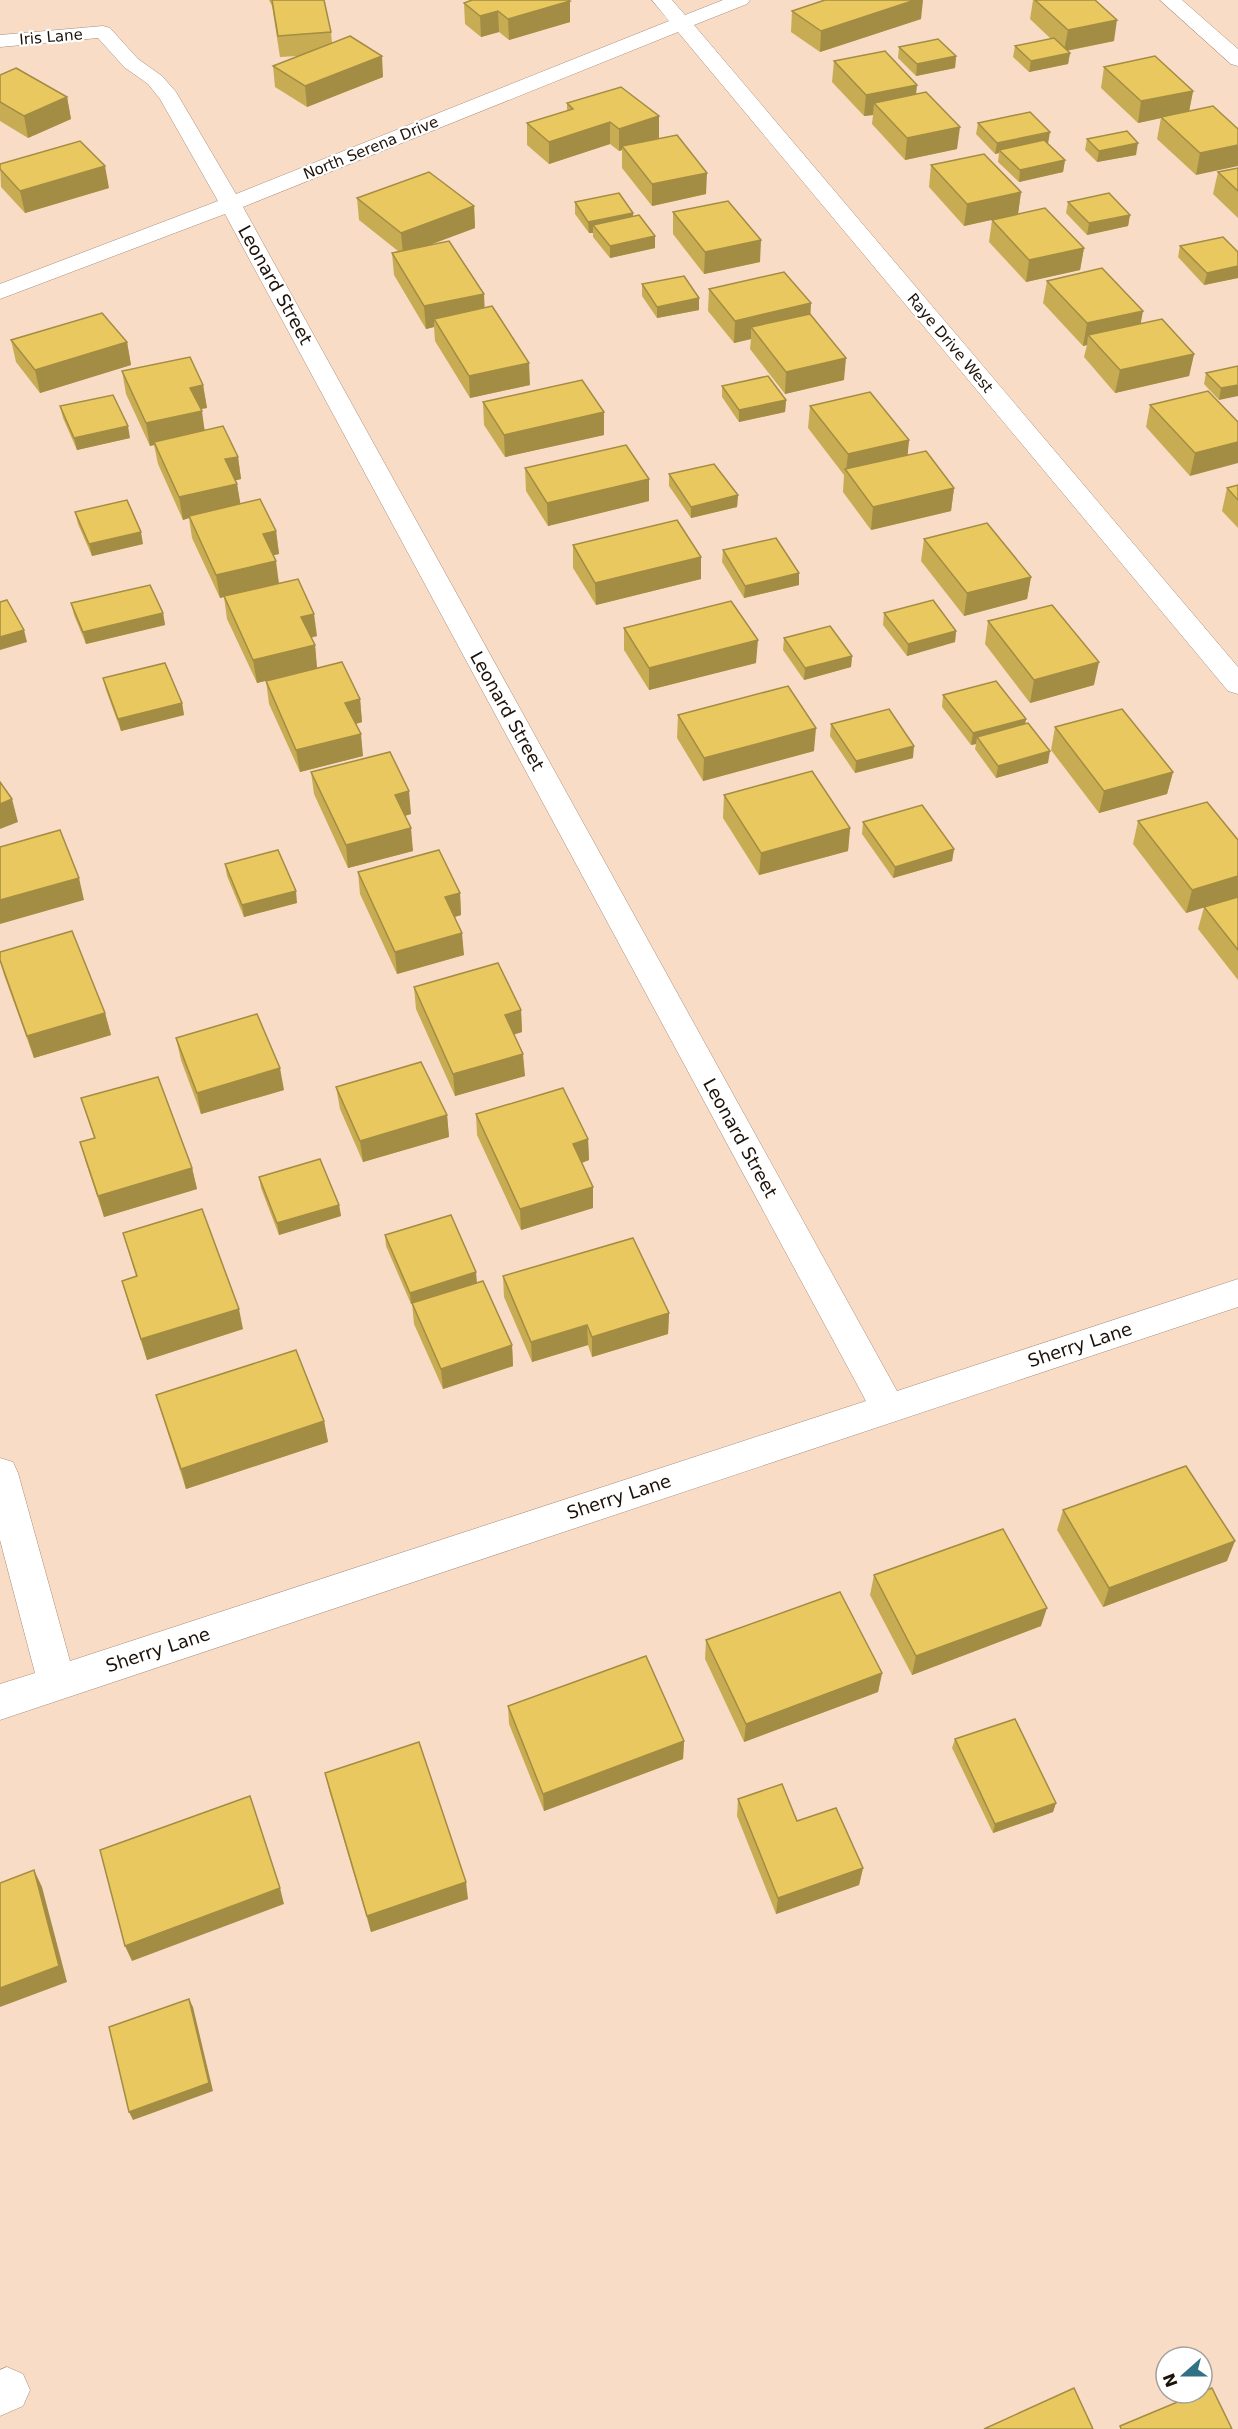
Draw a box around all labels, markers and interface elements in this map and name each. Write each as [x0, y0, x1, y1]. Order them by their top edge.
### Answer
street label: Iris Lane [19, 25, 83, 49]
street label: North Serena Drive [301, 113, 441, 183]
street label: Leonard Street [234, 221, 317, 348]
street label: Raye Drive West [903, 290, 997, 396]
street label: Leonard Street [466, 647, 549, 774]
street label: Leonard Street [699, 1074, 782, 1201]
street label: Sherry Lane [1025, 1318, 1135, 1371]
street label: Sherry Lane [564, 1470, 674, 1523]
street label: Sherry Lane [103, 1623, 213, 1676]
north arrow [1154, 2345, 1214, 2405]
text: N [1159, 2371, 1182, 2390]

